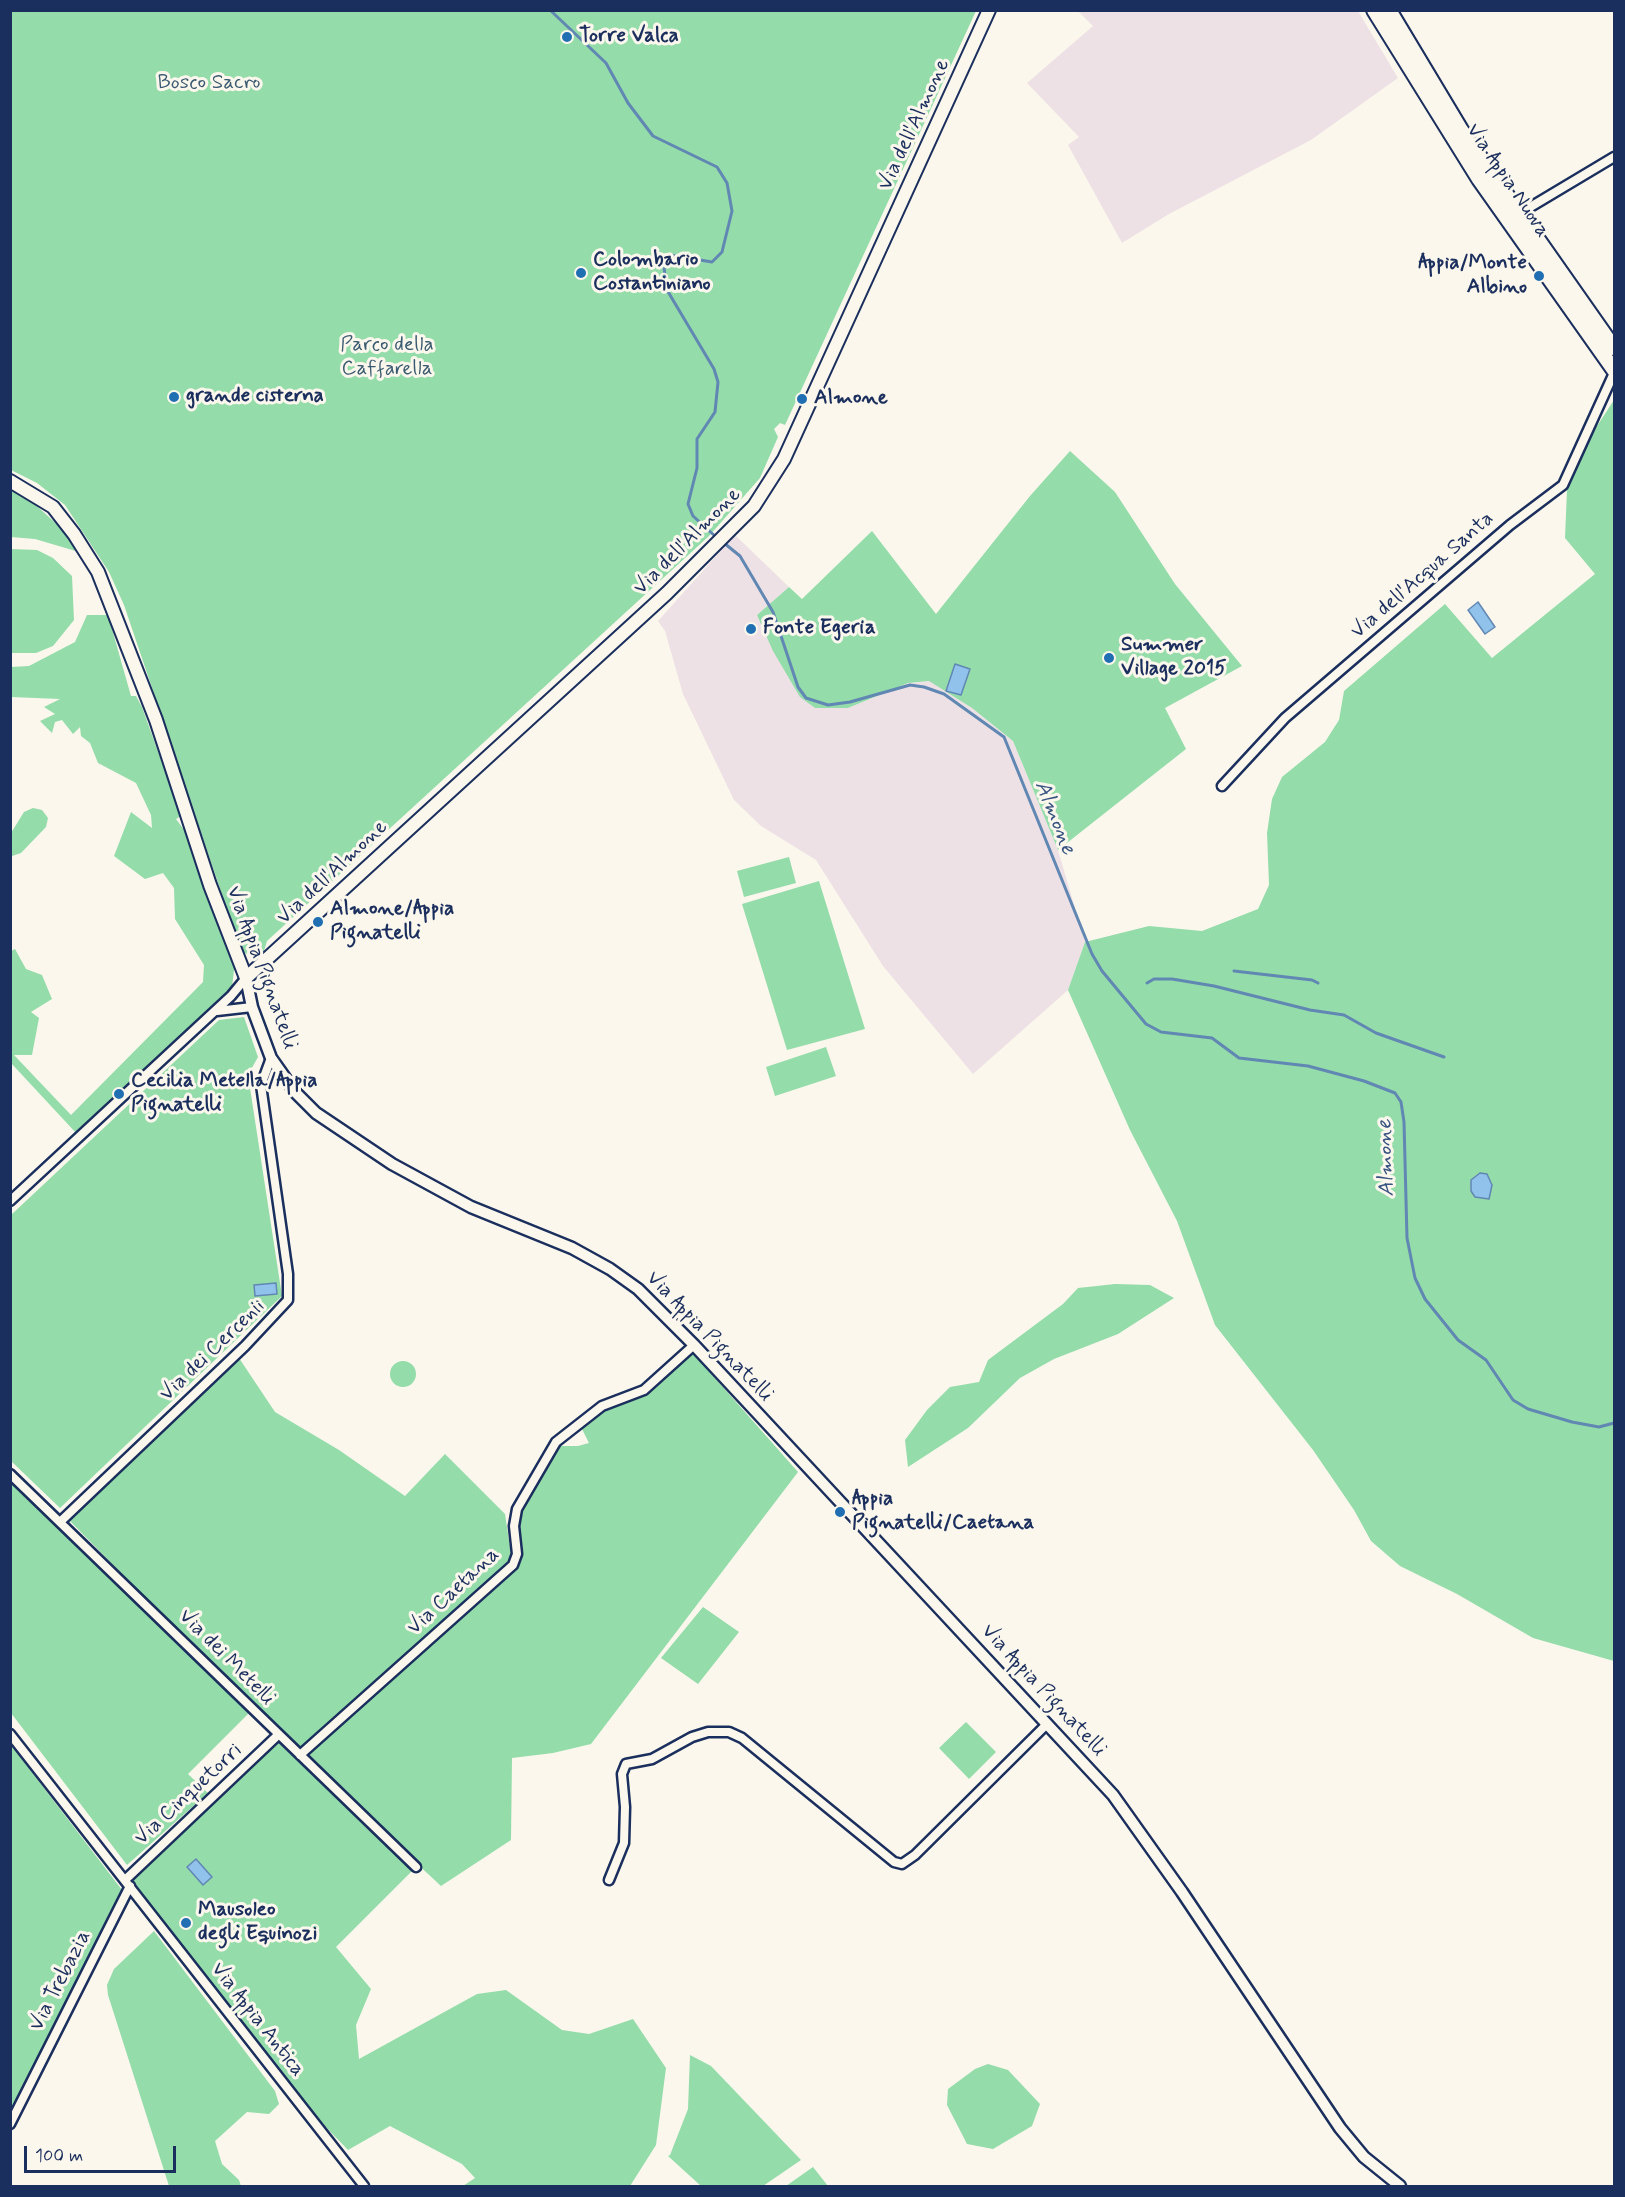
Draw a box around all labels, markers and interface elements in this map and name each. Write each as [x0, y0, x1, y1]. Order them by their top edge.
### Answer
place label: Torre Valca [579, 24, 679, 50]
marker: Torre Valca [560, 30, 574, 44]
street label: Via dell'Almone [874, 55, 956, 195]
park label: Bosco Sacro [158, 71, 260, 97]
street label: Via Appia Nuova [1460, 119, 1554, 243]
place label: Colombario Costantiniano [593, 248, 711, 298]
place label: Appia/Monte Albino [1418, 251, 1527, 301]
marker: Colombario Costantiniano [574, 266, 588, 280]
marker: Appia/Monte Albino [1532, 269, 1546, 283]
park label: Parco della Caffarella [340, 333, 434, 383]
place label: grande cisterna [186, 384, 324, 410]
place label: Almone [814, 386, 888, 412]
marker: grande cisterna [167, 390, 181, 404]
marker: Almone [795, 392, 809, 406]
street label: Via dell'Almone [629, 483, 747, 601]
street label: Via dell'Acqua Santa [1346, 507, 1500, 645]
place label: Fonte Egeria [763, 616, 876, 642]
marker: Fonte Egeria [744, 622, 758, 636]
place label: Summer Village 2015 [1121, 633, 1227, 683]
marker: Summer Village 2015 [1102, 651, 1116, 665]
water label: Almone [1027, 777, 1081, 859]
street label: Via dell'Almone [272, 815, 394, 931]
street label: Via Appia Pignatelli [220, 883, 302, 1053]
place label: Almone/Appia Pignatelli [330, 897, 454, 947]
marker: Almone/Appia Pignatelli [311, 915, 325, 929]
place label: Cecilia Metella/Appia Pignatelli [131, 1069, 318, 1119]
marker: Cecilia Metella/Appia Pignatelli [112, 1087, 126, 1101]
water label: Almone [1372, 1119, 1402, 1197]
street label: Via Appia Pignatelli [640, 1266, 778, 1408]
street label: Via dei Cercenii [155, 1295, 271, 1407]
place label: Appia Pignatelli/Caetana [852, 1487, 1034, 1537]
marker: Appia Pignatelli/Caetana [833, 1505, 847, 1519]
street label: Via Caetana [403, 1543, 505, 1641]
street label: Via dei Metelli [172, 1604, 280, 1712]
street label: Via Appia Pignatelli [975, 1619, 1111, 1763]
street label: Via Cinquetorri [130, 1739, 248, 1851]
place label: Mausoleo degli Equinozi [198, 1898, 317, 1948]
marker: Mausoleo degli Equinozi [179, 1916, 193, 1930]
street label: Via Trebazia [25, 1926, 97, 2036]
street label: Via Appia Antica [204, 1958, 310, 2082]
scale bar [27, 2134, 178, 2172]
text: 100 m [35, 2144, 83, 2168]

